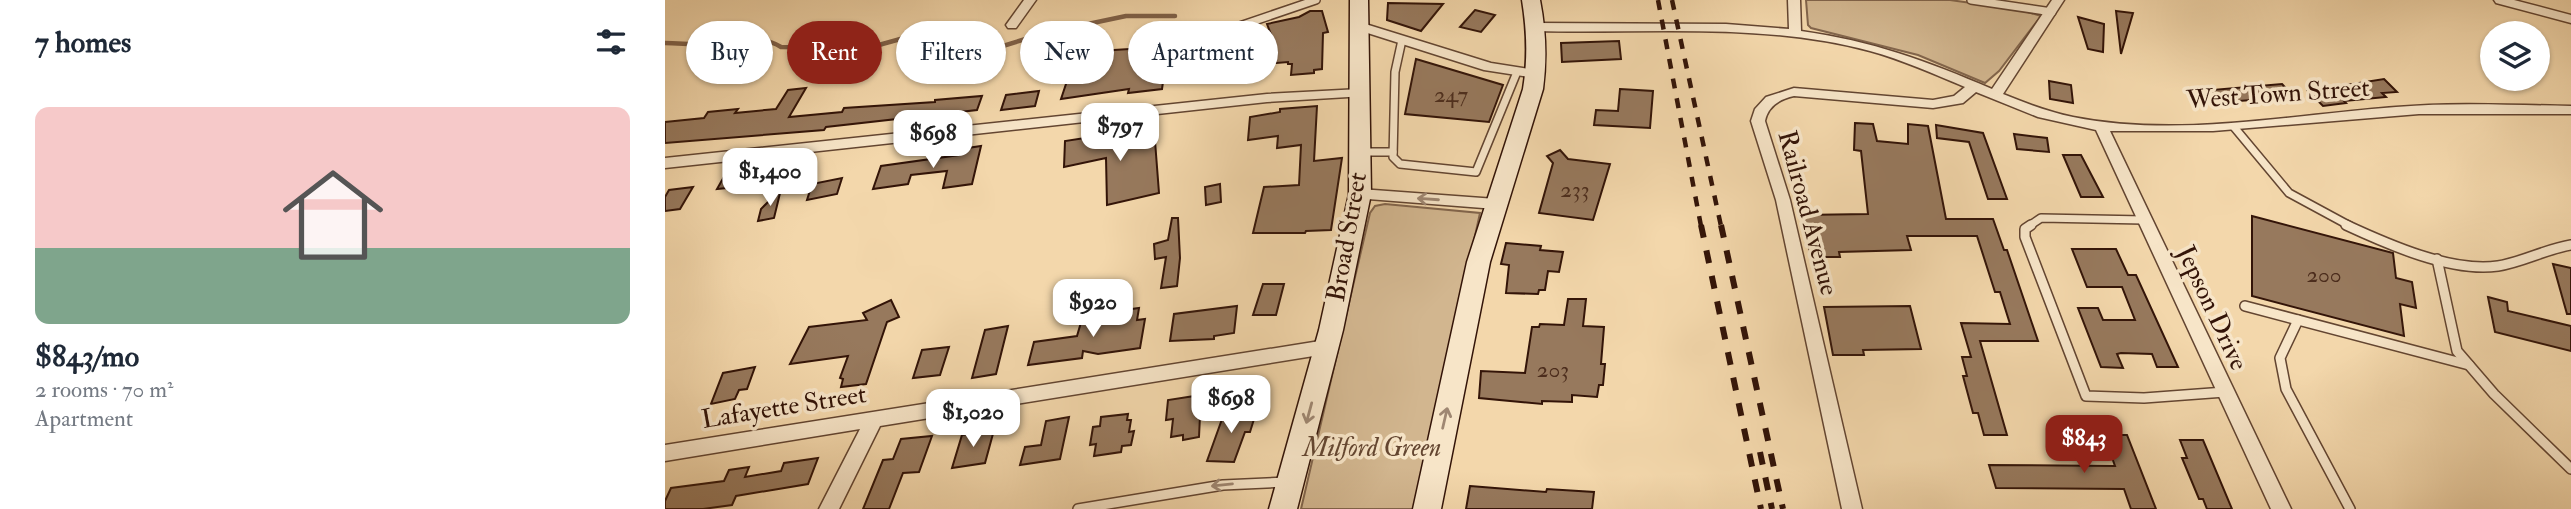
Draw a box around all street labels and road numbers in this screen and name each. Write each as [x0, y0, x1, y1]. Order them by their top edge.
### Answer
street label: West Town Street [2184, 72, 2371, 116]
street label: Railroad Avenue [1771, 127, 1845, 299]
street label: Broad Street [1320, 170, 1374, 304]
street label: Jepson Drive [2168, 240, 2255, 376]
street label: Lafayette Street [699, 378, 869, 436]

